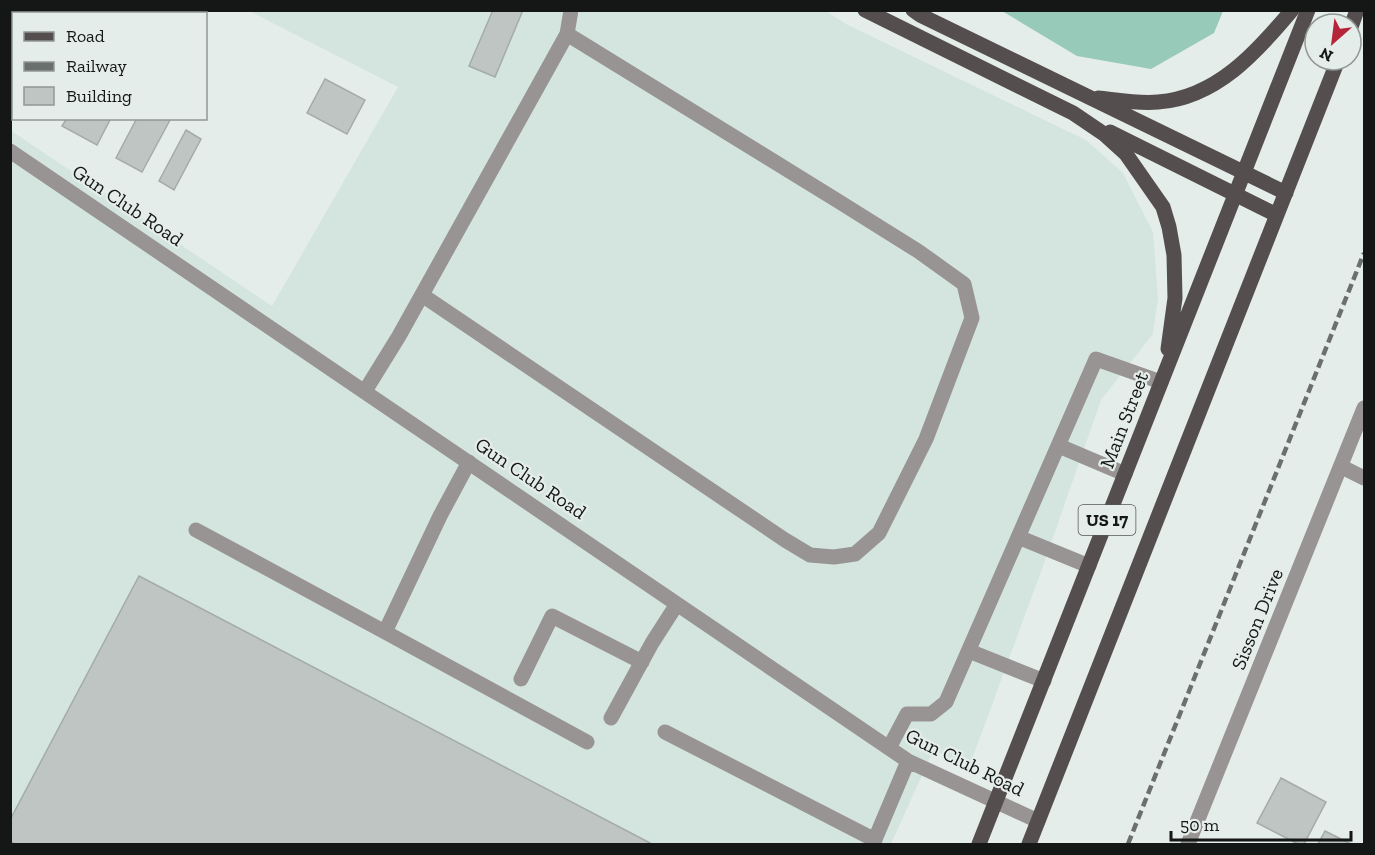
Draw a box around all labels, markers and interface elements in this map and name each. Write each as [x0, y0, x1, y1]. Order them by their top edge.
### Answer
legend [12, 12, 207, 120]
north arrow [1303, 12, 1363, 72]
text: Road [66, 25, 105, 47]
text: N [1316, 44, 1336, 66]
text: Railway [66, 55, 128, 77]
text: Building [66, 85, 132, 107]
street label: Gun Club Road [68, 159, 188, 251]
street label: Main Street [1095, 368, 1154, 472]
street label: Gun Club Road [471, 432, 591, 524]
road number: US 17 [1078, 505, 1136, 535]
street label: Sisson Drive [1226, 565, 1288, 673]
street label: Gun Club Road [902, 723, 1028, 801]
scale bar [1171, 804, 1351, 842]
text: 50 m [1180, 814, 1220, 836]

